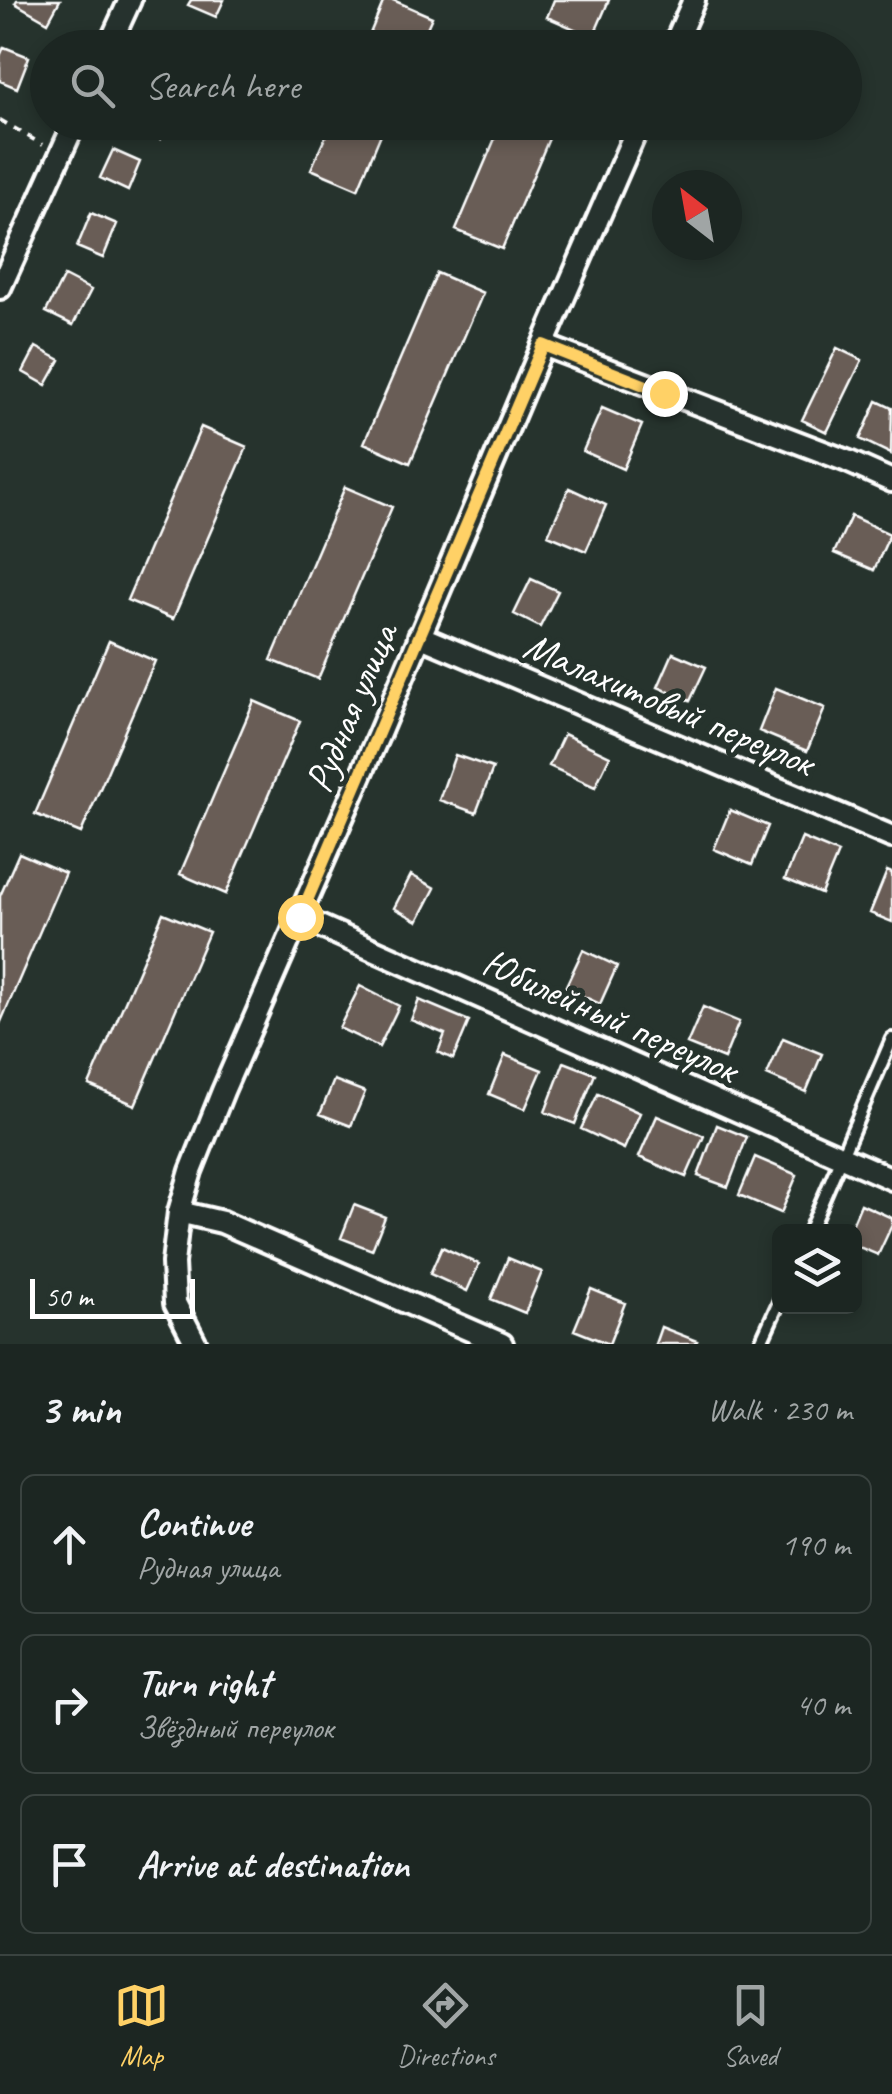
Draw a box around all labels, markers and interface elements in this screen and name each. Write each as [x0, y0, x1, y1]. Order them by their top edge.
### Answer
search box [30, 30, 862, 140]
icon: search [65, 58, 120, 113]
text: Search here [145, 62, 300, 109]
north arrow [652, 170, 742, 260]
route end [642, 371, 688, 417]
street label: Рудная улица [293, 613, 410, 800]
street label: Малахитовый переулок [516, 620, 825, 789]
route start [278, 895, 324, 941]
street label: Юбилейный переулок [475, 938, 748, 1096]
map controls [772, 1224, 862, 1314]
button: layers [772, 1224, 862, 1314]
scale bar [30, 1274, 195, 1318]
text: 50 m [45, 1279, 93, 1314]
text: 3 min [40, 1383, 120, 1436]
text: Walk · 230 m [708, 1389, 852, 1430]
text: Continue [137, 1500, 251, 1547]
icon: ahead [42, 1517, 97, 1572]
text: 190 m [781, 1524, 850, 1565]
text: Рудная улица [137, 1547, 279, 1588]
text: Turn right [137, 1660, 271, 1707]
icon: right [42, 1677, 97, 1732]
text: 40 m [796, 1684, 850, 1725]
text: Звёздный переулок [137, 1707, 333, 1748]
icon: arrive [42, 1837, 97, 1892]
text: Arrive at destination [137, 1841, 409, 1888]
tab: Map [114, 1978, 169, 2073]
tab: Directions [397, 1978, 495, 2073]
tab: Saved [723, 1978, 778, 2073]

